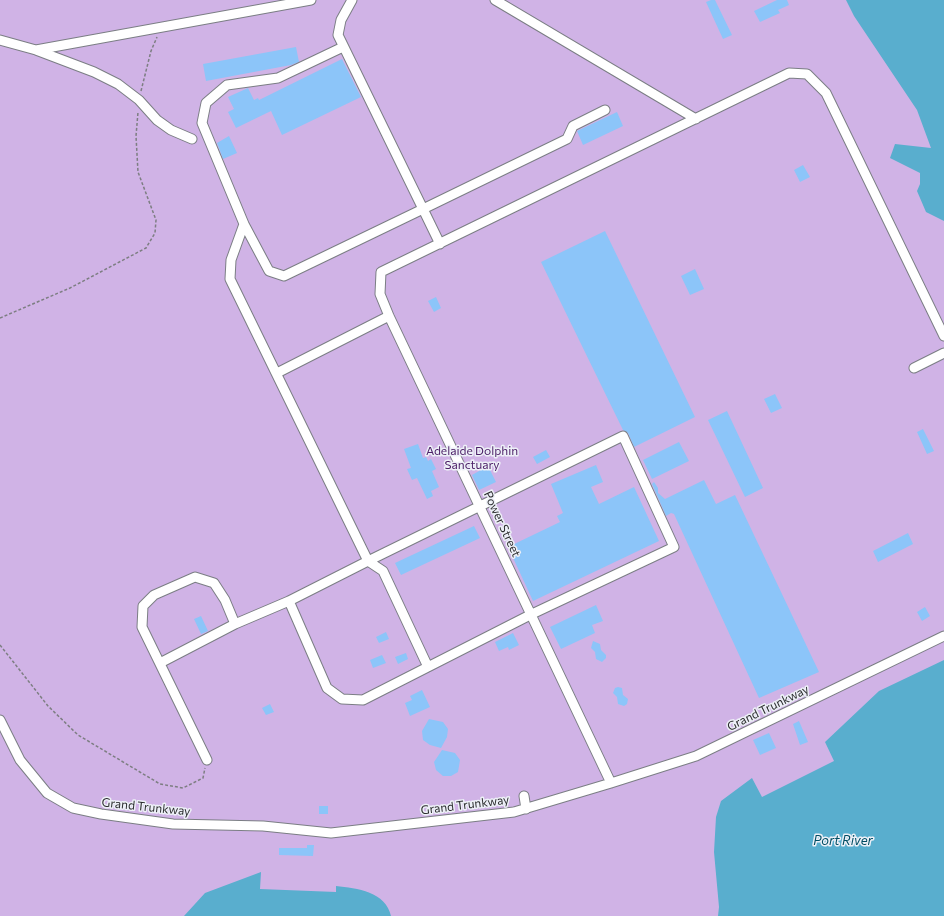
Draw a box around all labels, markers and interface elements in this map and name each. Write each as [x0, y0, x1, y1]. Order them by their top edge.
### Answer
park label: Adelaide Dolphin Sanctuary [426, 444, 518, 472]
street label: Power Street [480, 489, 524, 559]
street label: Grand Trunkway [725, 682, 811, 734]
street label: Grand Trunkway [420, 792, 510, 818]
street label: Grand Trunkway [101, 795, 191, 819]
water label: Port River [813, 833, 873, 849]

